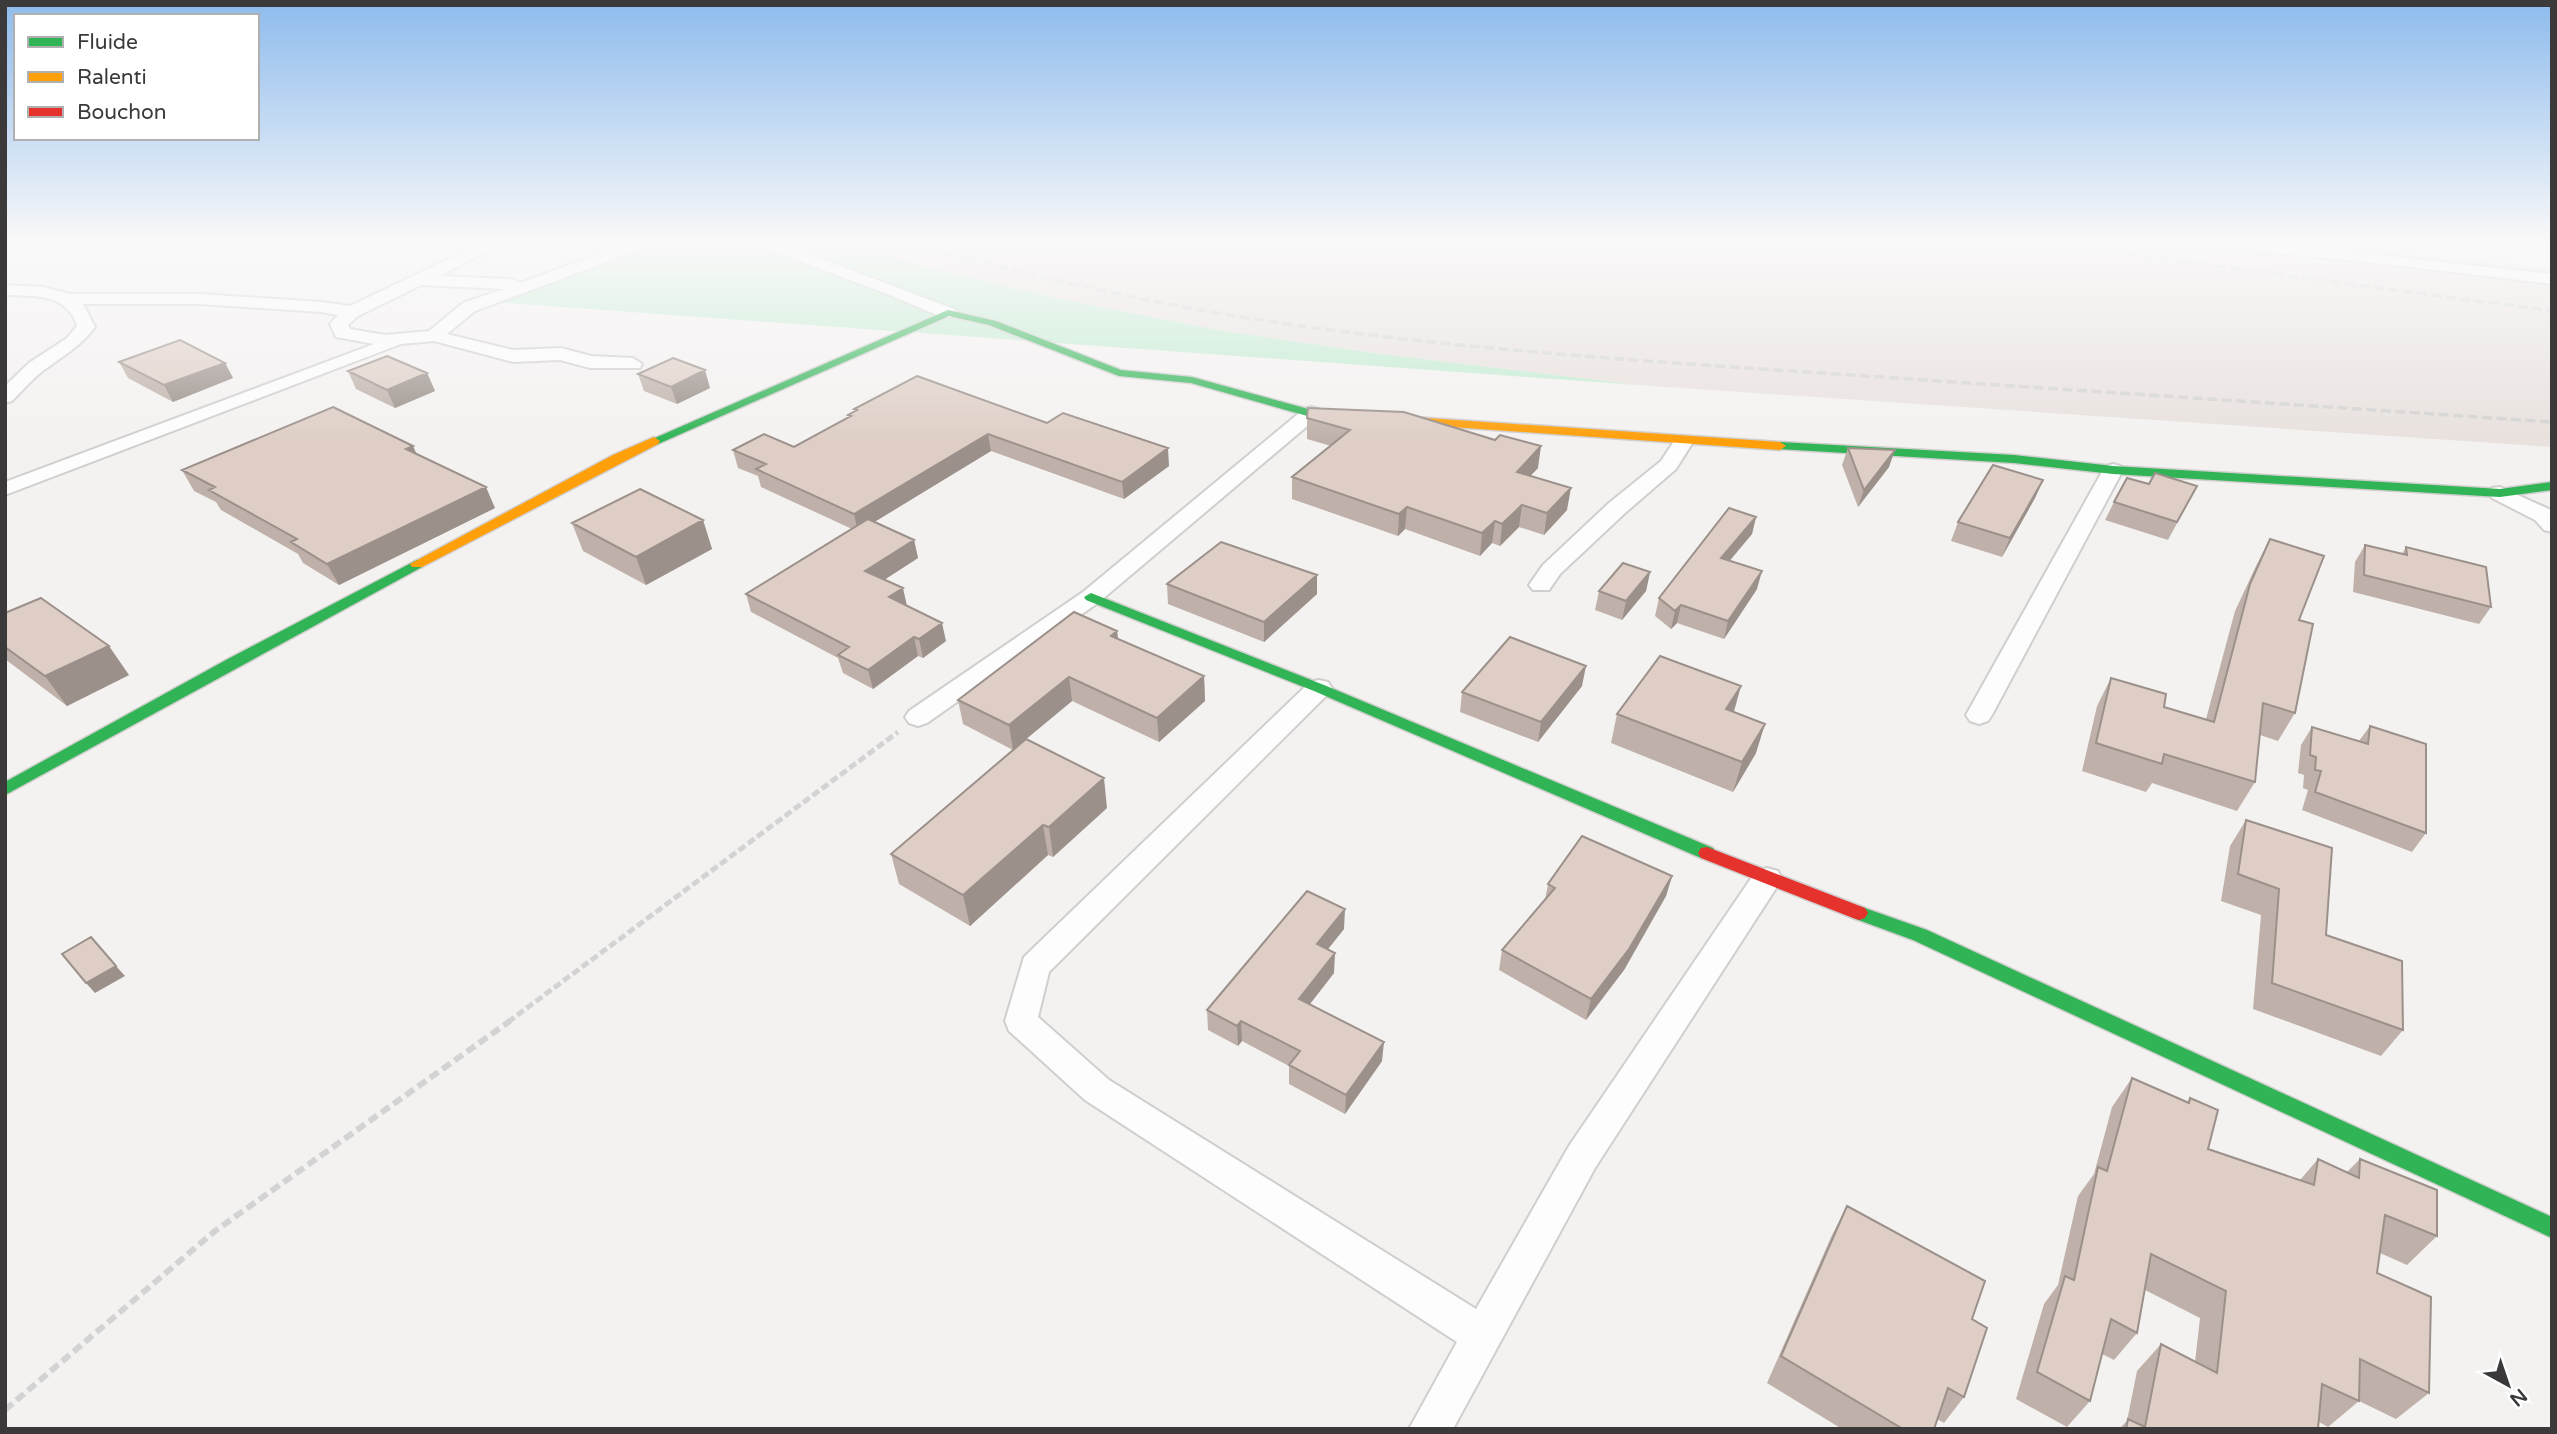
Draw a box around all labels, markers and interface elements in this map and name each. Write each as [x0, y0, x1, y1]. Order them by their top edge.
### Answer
legend [14, 14, 259, 140]
text: Fluide [77, 30, 138, 55]
text: Ralenti [77, 65, 147, 90]
text: Bouchon [77, 100, 167, 125]
north arrow [2473, 1350, 2543, 1420]
text: N [2505, 1384, 2531, 1411]

